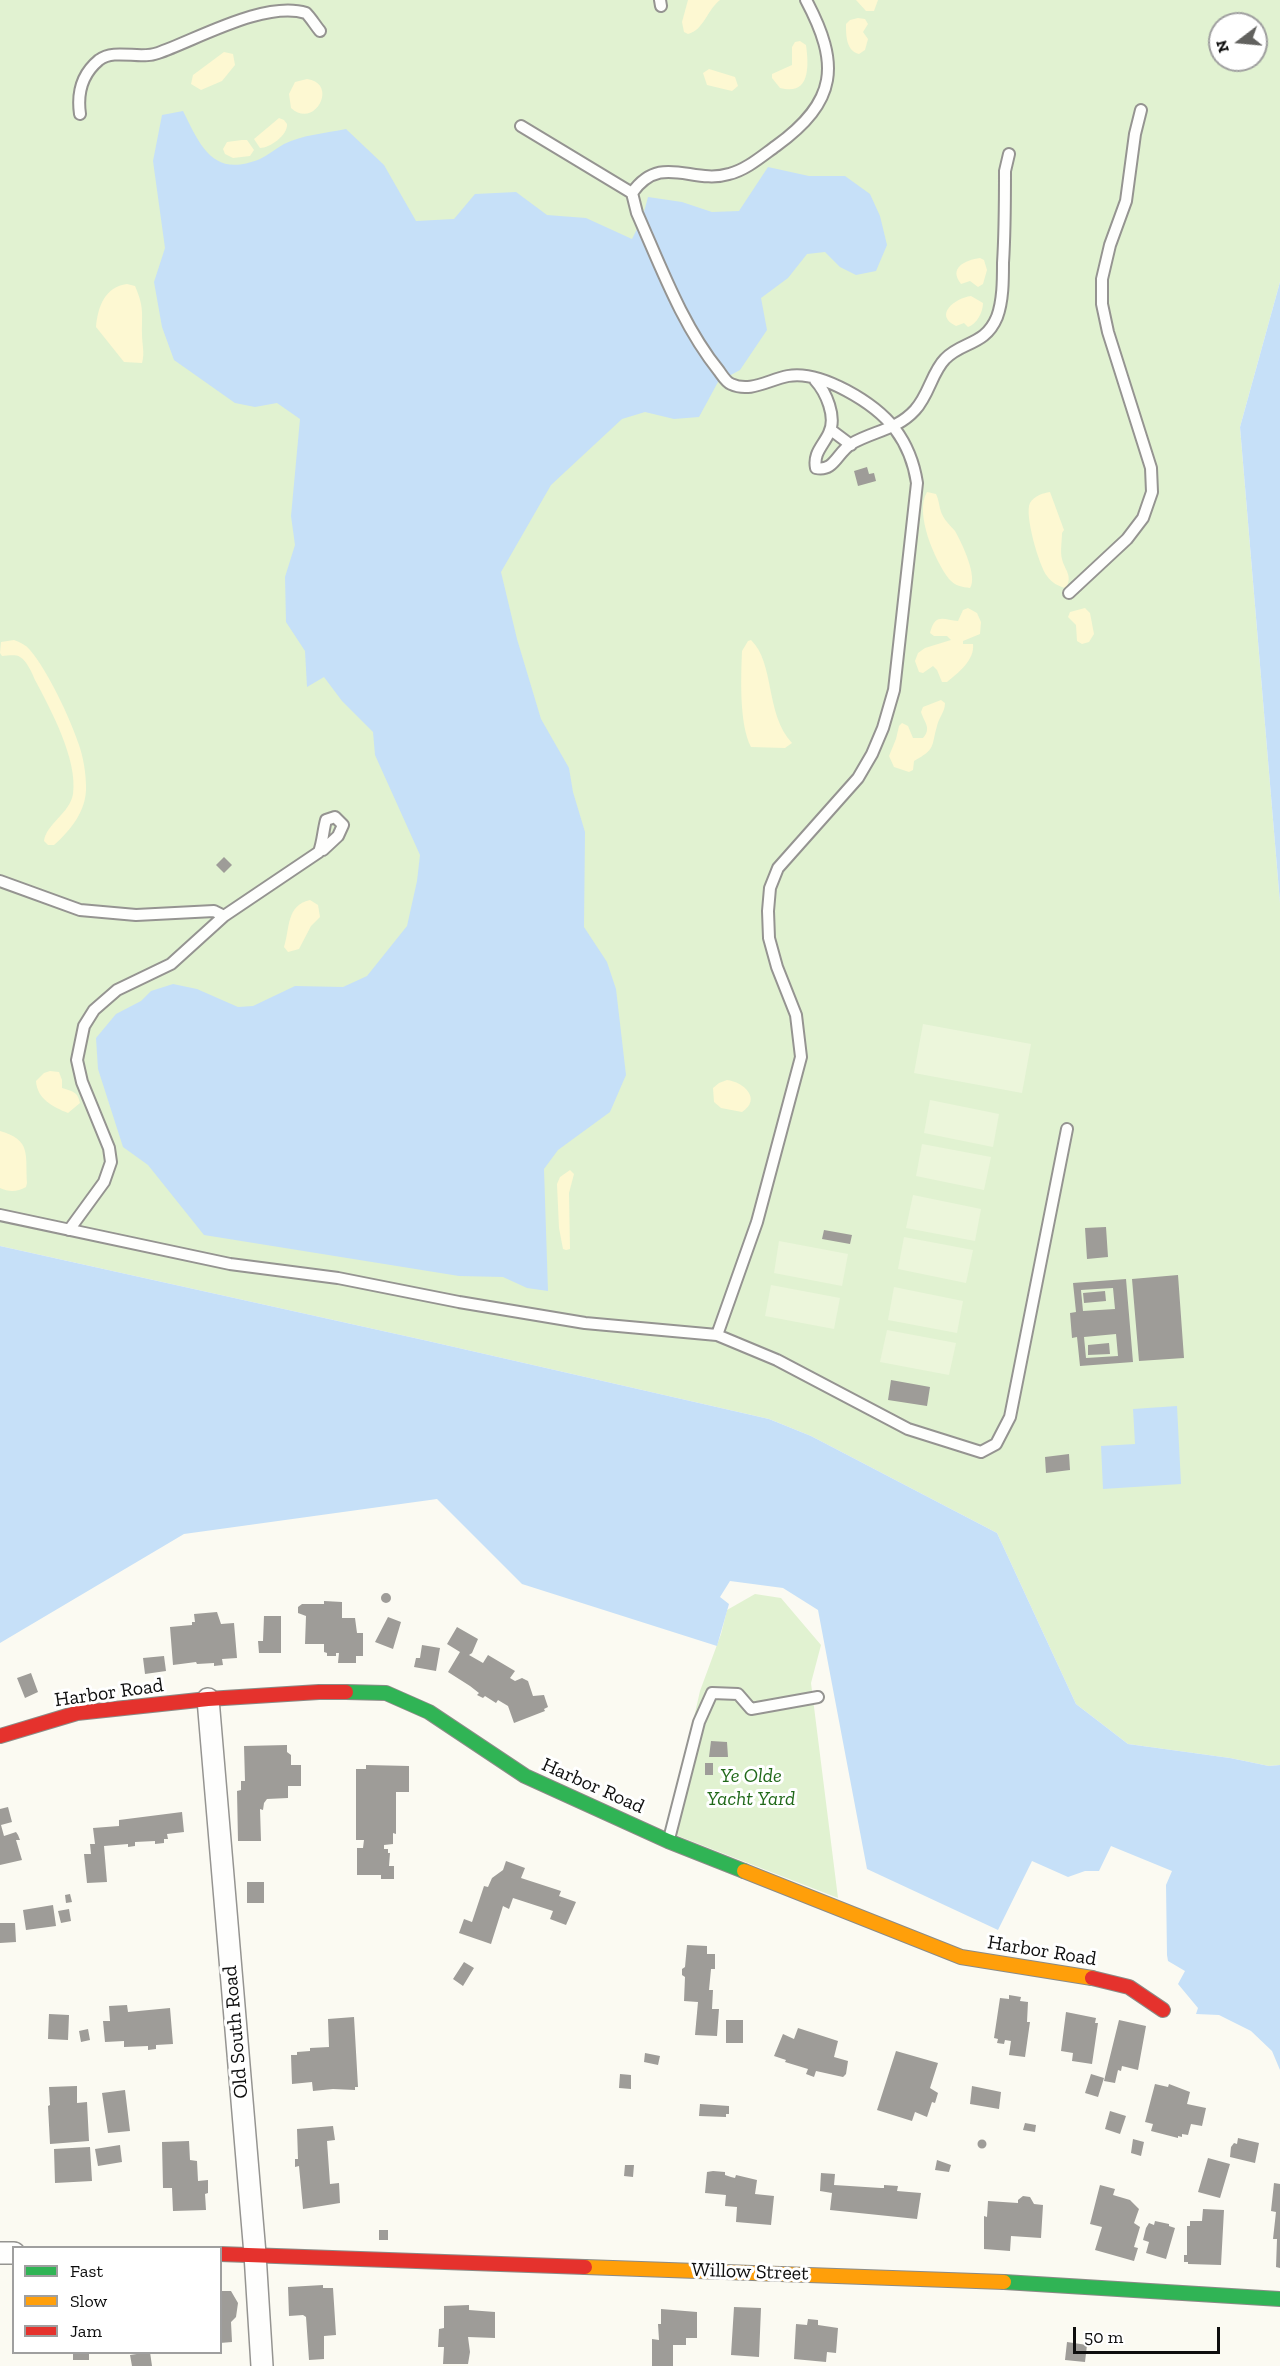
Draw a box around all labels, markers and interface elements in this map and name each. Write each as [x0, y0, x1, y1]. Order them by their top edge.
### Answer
north arrow [1208, 12, 1268, 72]
text: N [1211, 38, 1233, 55]
street label: Harbor Road [53, 1673, 165, 1713]
street label: Harbor Road [538, 1753, 648, 1819]
park label: Ye Olde Yacht Yard [707, 1764, 795, 1811]
street label: Harbor Road [986, 1931, 1098, 1971]
street label: Old South Road [218, 1964, 254, 2100]
legend [12, 2246, 222, 2354]
street label: Willow Street [691, 2258, 809, 2286]
text: Fast [70, 2260, 103, 2282]
text: Slow [70, 2290, 107, 2312]
scale bar [1076, 2315, 1223, 2353]
text: Jam [70, 2320, 102, 2342]
text: 50 m [1084, 2326, 1123, 2348]

